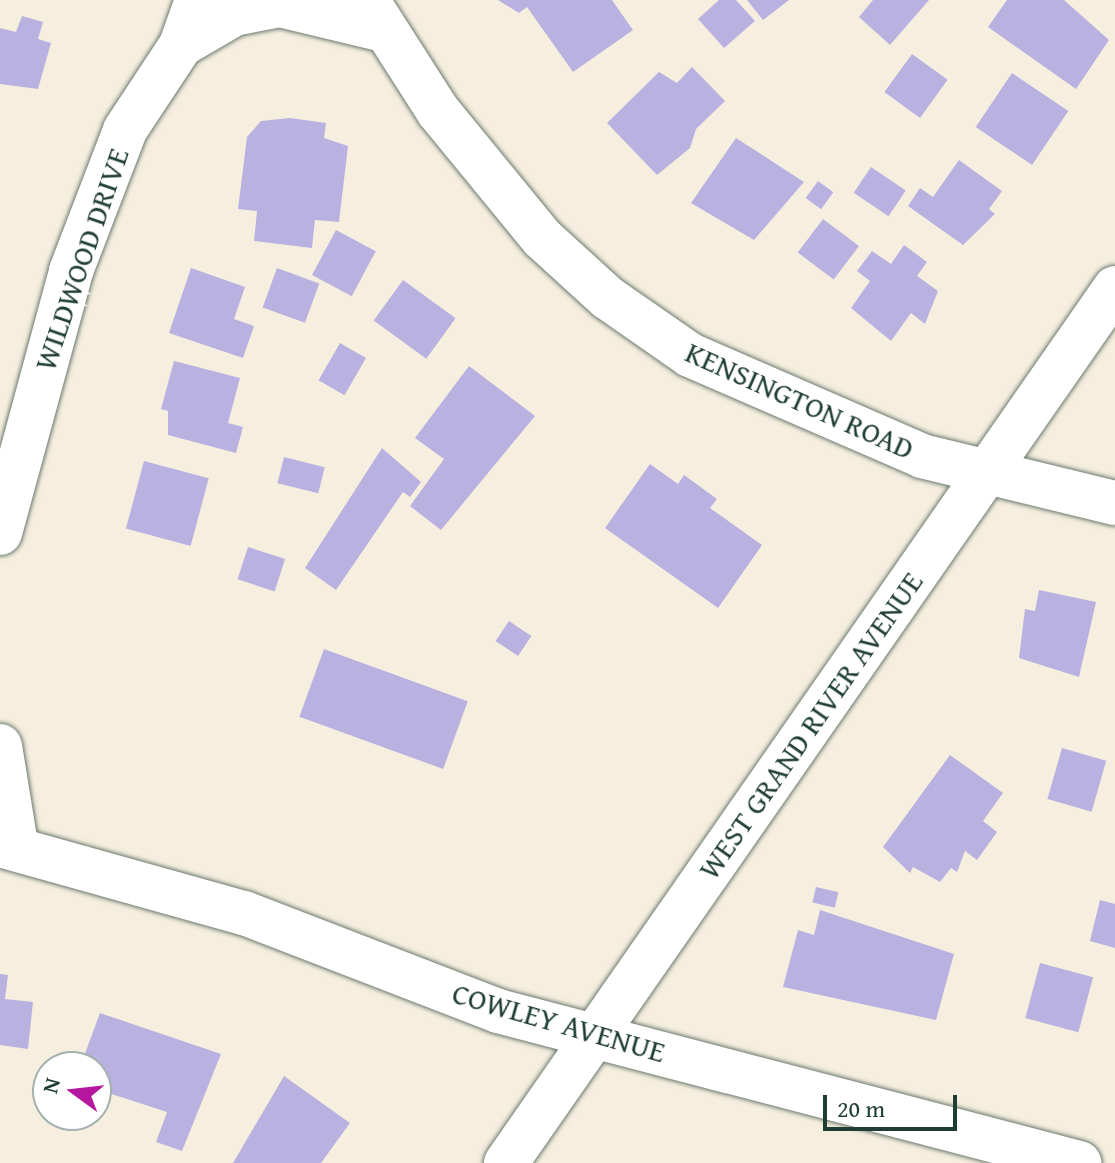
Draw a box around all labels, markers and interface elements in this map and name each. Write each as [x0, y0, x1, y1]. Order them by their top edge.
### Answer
street label: WILDWOOD DRIVE [26, 143, 136, 375]
street label: KENSINGTON ROAD [680, 334, 920, 466]
street label: WEST GRAND RIVER AVENUE [690, 564, 930, 886]
street label: COWLEY AVENUE [448, 974, 670, 1070]
north arrow [32, 1051, 112, 1131]
text: N [33, 1074, 68, 1097]
scale bar [827, 1079, 961, 1129]
text: 20 m [837, 1091, 885, 1126]

